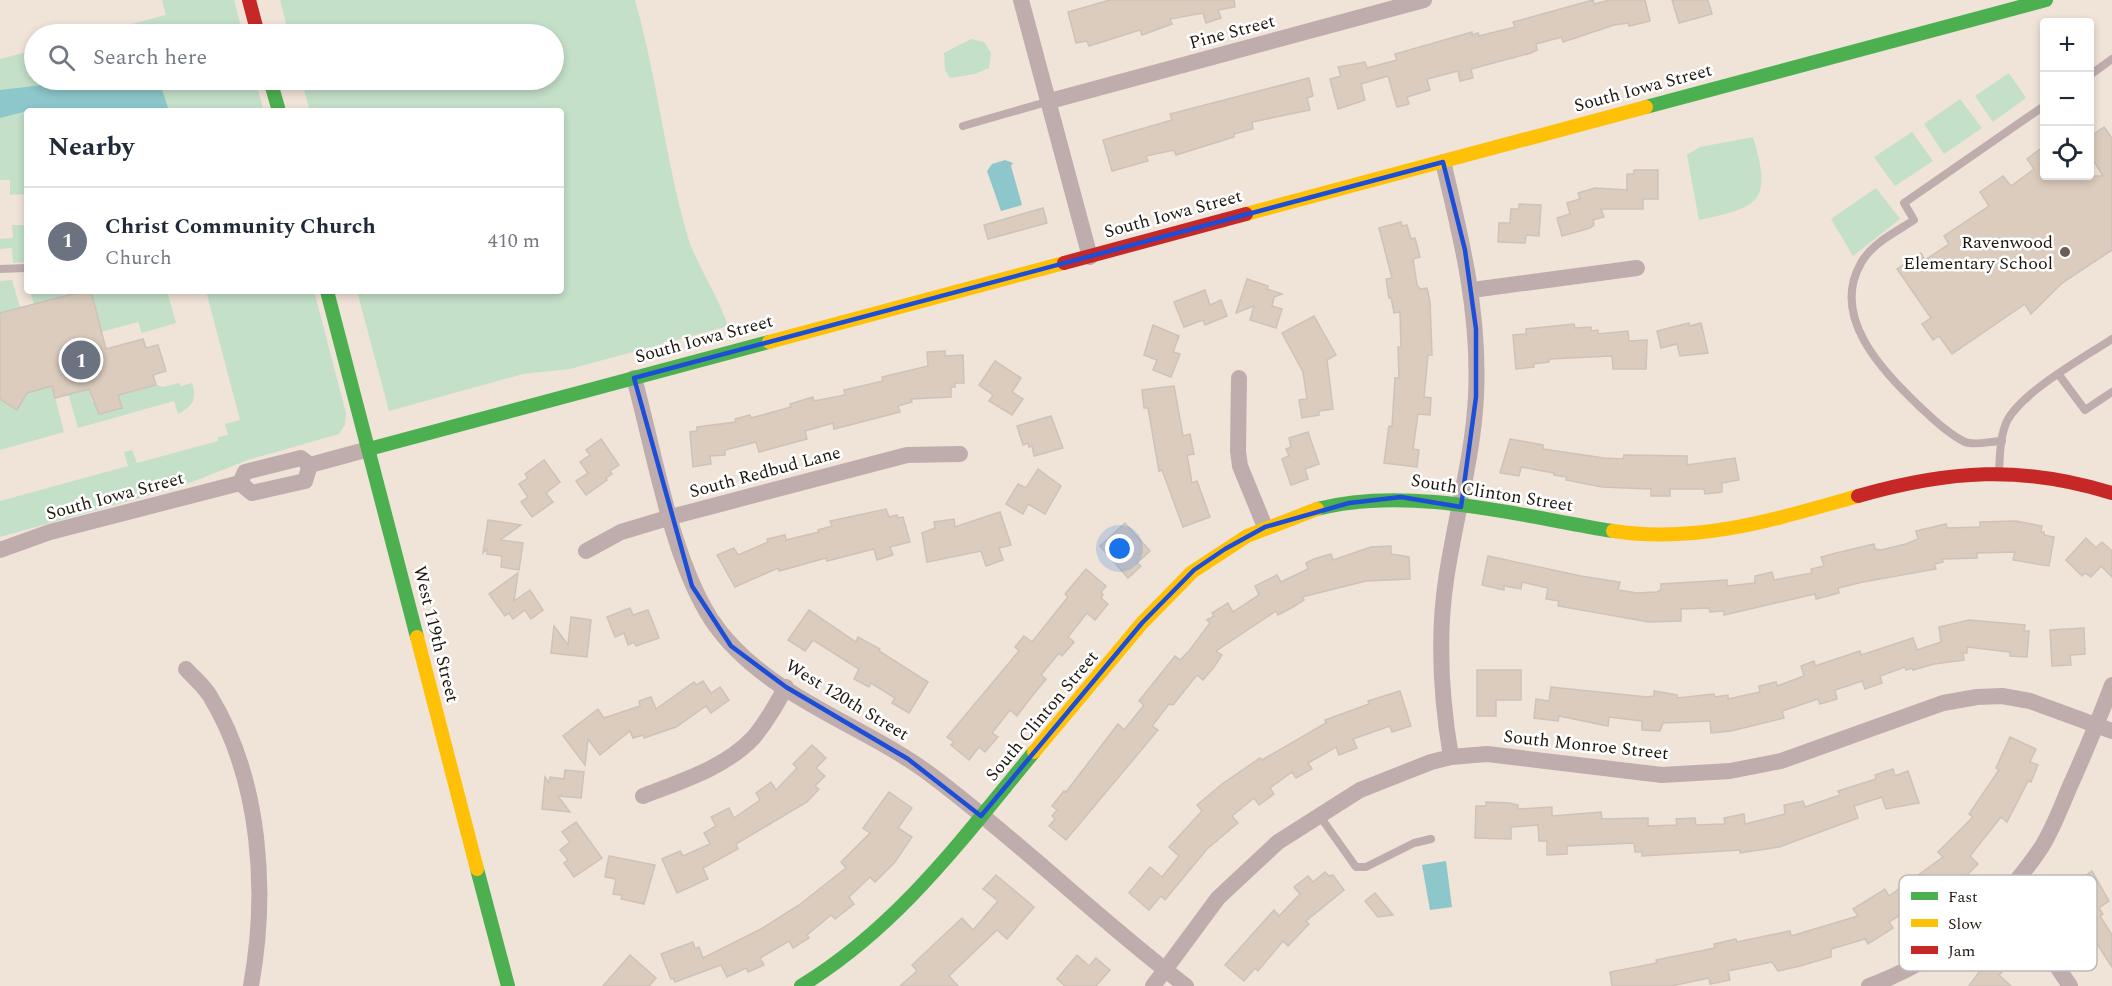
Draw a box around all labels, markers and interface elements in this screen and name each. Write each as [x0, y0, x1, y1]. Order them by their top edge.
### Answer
street label: Pine Street [1186, 8, 1278, 56]
map controls [2040, 18, 2094, 180]
button: + [2040, 18, 2094, 72]
search box [24, 24, 564, 90]
icon: search [45, 41, 78, 74]
text: Search here [93, 41, 207, 74]
street label: South Iowa Street [1571, 57, 1715, 119]
button: − [2040, 72, 2094, 126]
button: locate [2040, 126, 2094, 180]
text: Nearby [48, 127, 134, 167]
street label: South Iowa Street [1101, 183, 1245, 245]
text: Christ Community Church [105, 210, 376, 243]
text: 1 [62, 226, 73, 256]
text: 410 m [488, 226, 540, 256]
place label: Ravenwood Elementary School [1903, 229, 2053, 277]
text: Church [105, 243, 172, 273]
marker: Ravenwood Elementary School [2058, 245, 2072, 259]
street label: South Iowa Street [632, 308, 776, 370]
pin: 1 [62, 338, 100, 382]
street label: South Redbud Lane [686, 439, 844, 505]
street label: South Iowa Street [43, 465, 187, 527]
street label: South Clinton Street [1409, 467, 1575, 519]
your location [1105, 534, 1134, 563]
street label: West 119th Street [406, 563, 466, 705]
street label: South Clinton Street [979, 645, 1105, 787]
street label: West 120th Street [780, 652, 914, 748]
street label: South Monroe Street [1502, 723, 1670, 767]
legend [1899, 875, 2097, 971]
text: Fast [1948, 885, 1978, 909]
text: Slow [1948, 912, 1983, 936]
text: Jam [1948, 939, 1976, 963]

